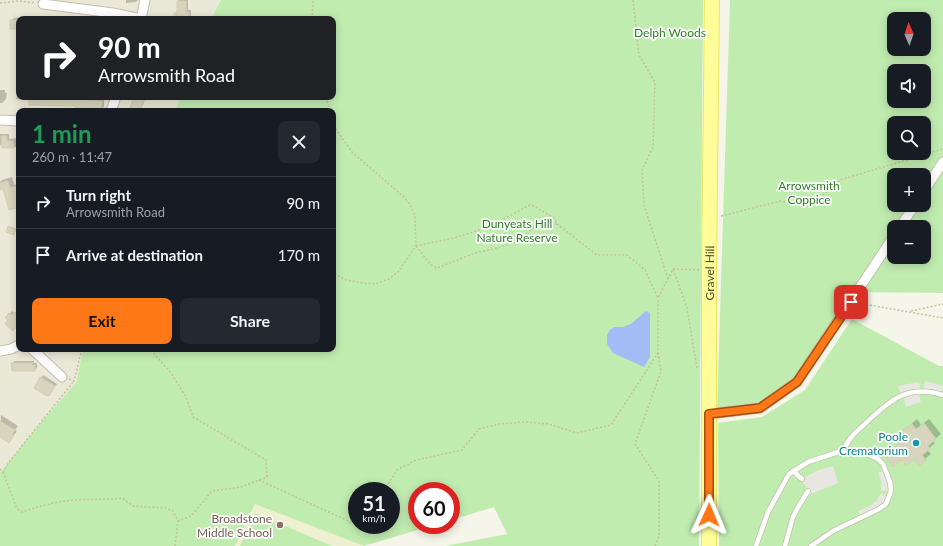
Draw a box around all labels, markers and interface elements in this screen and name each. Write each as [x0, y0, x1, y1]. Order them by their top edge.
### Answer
north arrow [887, 12, 931, 56]
map controls [887, 12, 931, 264]
park label: Delph Woods [634, 25, 706, 40]
text: 90 m [98, 30, 161, 64]
icon: right [32, 32, 84, 84]
text: Arrowsmith Road [98, 64, 235, 86]
button: sound [887, 64, 931, 108]
button: search [887, 116, 931, 160]
text: 1 min [32, 119, 92, 148]
button: close [278, 121, 320, 163]
text: 260 m · 11:47 [32, 149, 112, 165]
button: + [887, 168, 931, 212]
park label: Arrowsmith Coppice [778, 178, 840, 207]
text: Turn right [66, 186, 131, 204]
icon: right [32, 192, 54, 214]
text: 90 m [286, 194, 320, 212]
text: Arrowsmith Road [66, 204, 165, 220]
park label: Dunyeats Hill Nature Reserve [476, 216, 558, 245]
button: − [887, 220, 931, 264]
icon: arrive [32, 244, 54, 266]
text: Arrive at destination [66, 246, 203, 264]
text: 170 m [278, 246, 320, 264]
street label: Gravel Hill [702, 246, 717, 300]
pin [834, 285, 868, 319]
icon: arrive [840, 291, 862, 313]
button: Exit [32, 298, 172, 344]
button: Share [180, 298, 320, 344]
place label: Poole Crematorium [839, 429, 908, 458]
marker: Poole Crematorium [911, 438, 921, 448]
speed limit sign: 60 [408, 482, 460, 534]
text: 51 [362, 491, 386, 515]
position arrow [688, 494, 730, 536]
place label: Broadstone Middle School [197, 511, 272, 540]
text: km/h [362, 512, 386, 524]
marker: Broadstone Middle School [275, 520, 285, 530]

